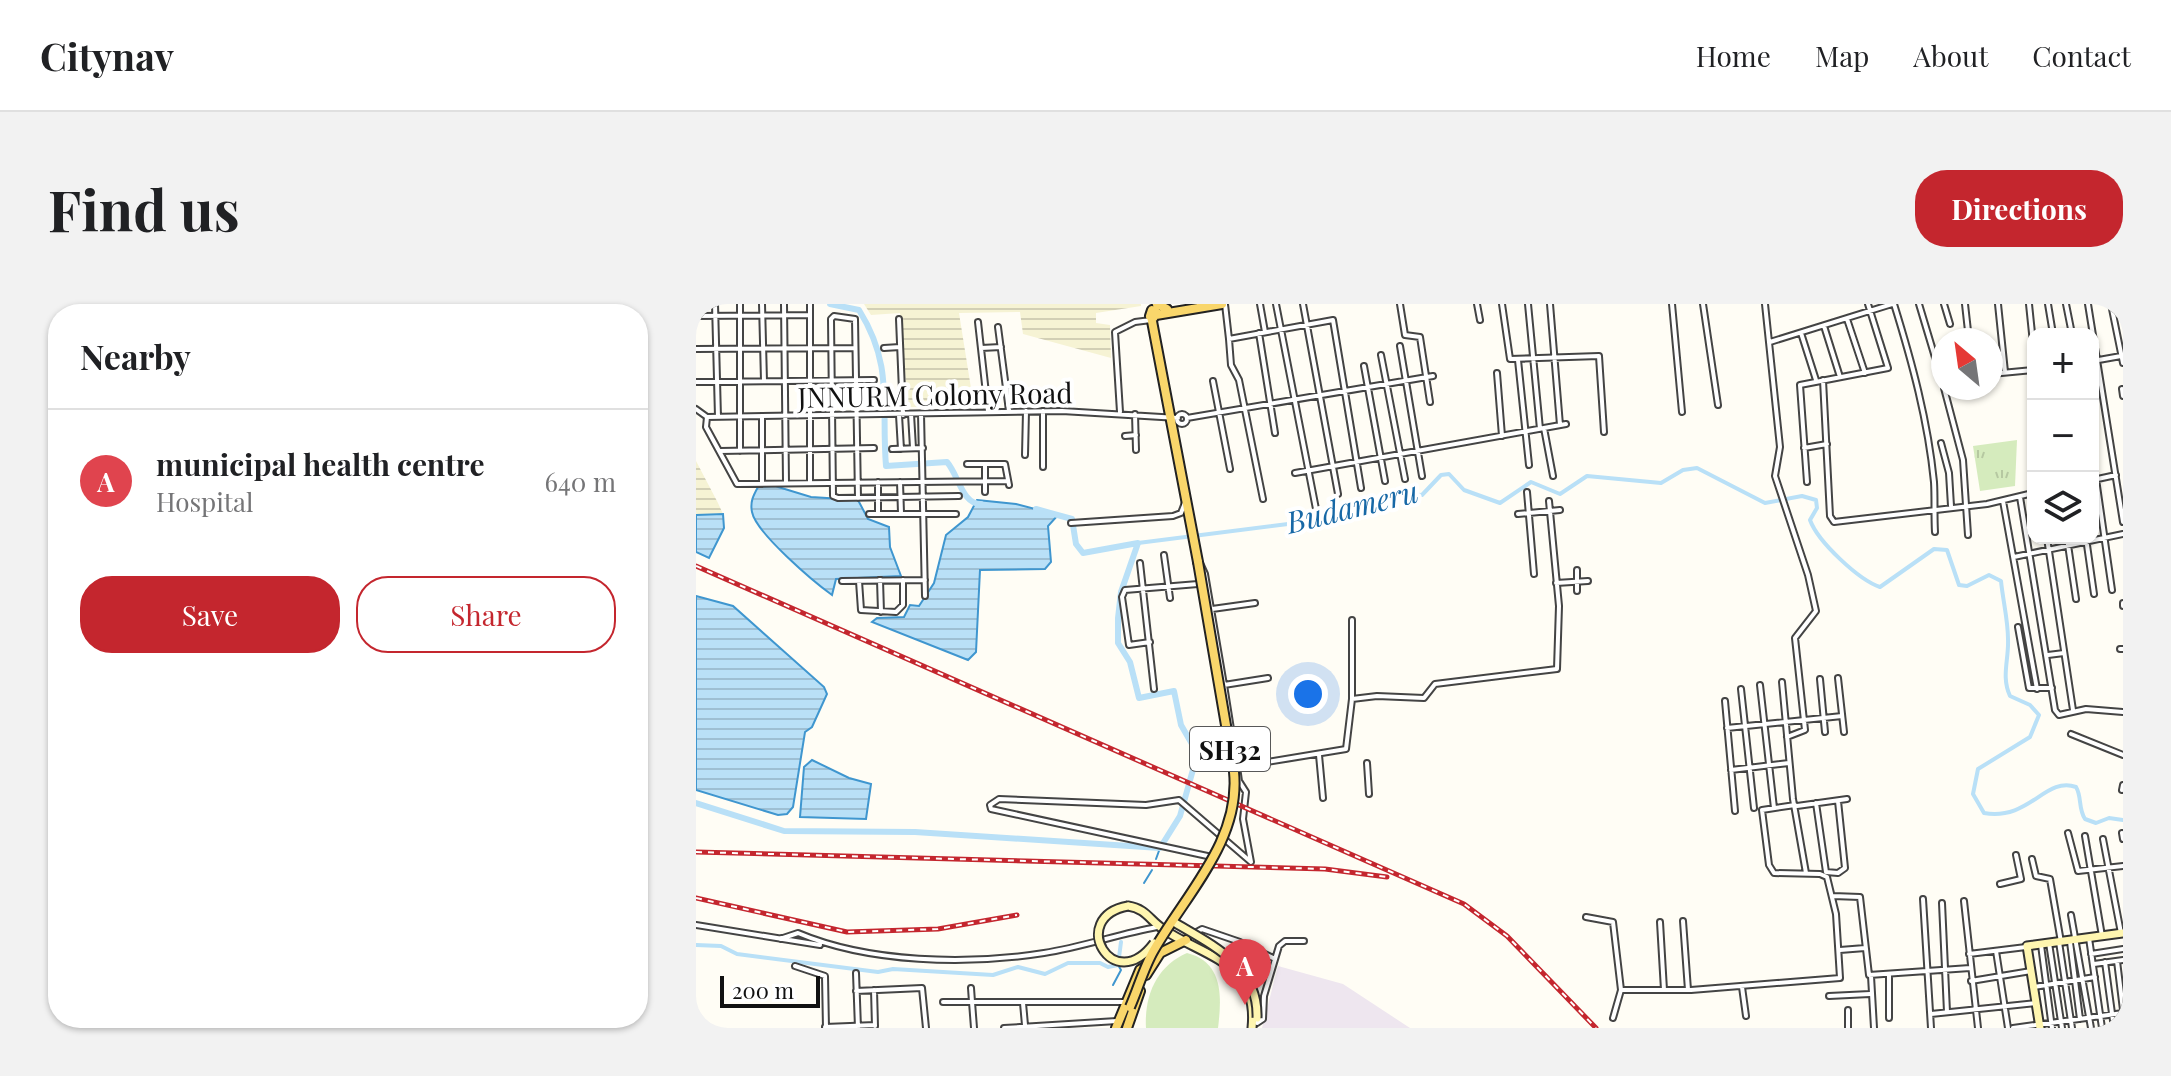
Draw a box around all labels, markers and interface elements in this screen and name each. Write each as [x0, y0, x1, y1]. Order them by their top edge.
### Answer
text: Citynav [40, 30, 174, 81]
text: Home [1696, 37, 1771, 74]
text: Map [1815, 37, 1869, 74]
text: About [1913, 37, 1988, 74]
text: Contact [2032, 37, 2131, 74]
button: Directions [1915, 170, 2123, 247]
text: Find us [48, 171, 240, 246]
north arrow [1931, 328, 2003, 400]
map controls [2027, 328, 2099, 544]
button: + [2027, 328, 2099, 400]
text: Nearby [80, 333, 191, 379]
street label: JNNURM Colony Road [796, 373, 1073, 415]
button: − [2027, 400, 2099, 472]
text: municipal health centre [156, 444, 485, 484]
text: A [97, 464, 115, 499]
text: 640 m [545, 464, 616, 499]
water label: Budameru [1281, 470, 1422, 542]
button: layers [2027, 472, 2099, 544]
text: Hospital [156, 484, 253, 519]
button: Save [80, 576, 340, 653]
button: Share [356, 576, 616, 653]
your location [1288, 674, 1328, 714]
road number: SH32 [1190, 727, 1270, 771]
pin: A [1219, 939, 1271, 1005]
scale bar [720, 972, 820, 1008]
text: 200 m [732, 975, 794, 1005]

